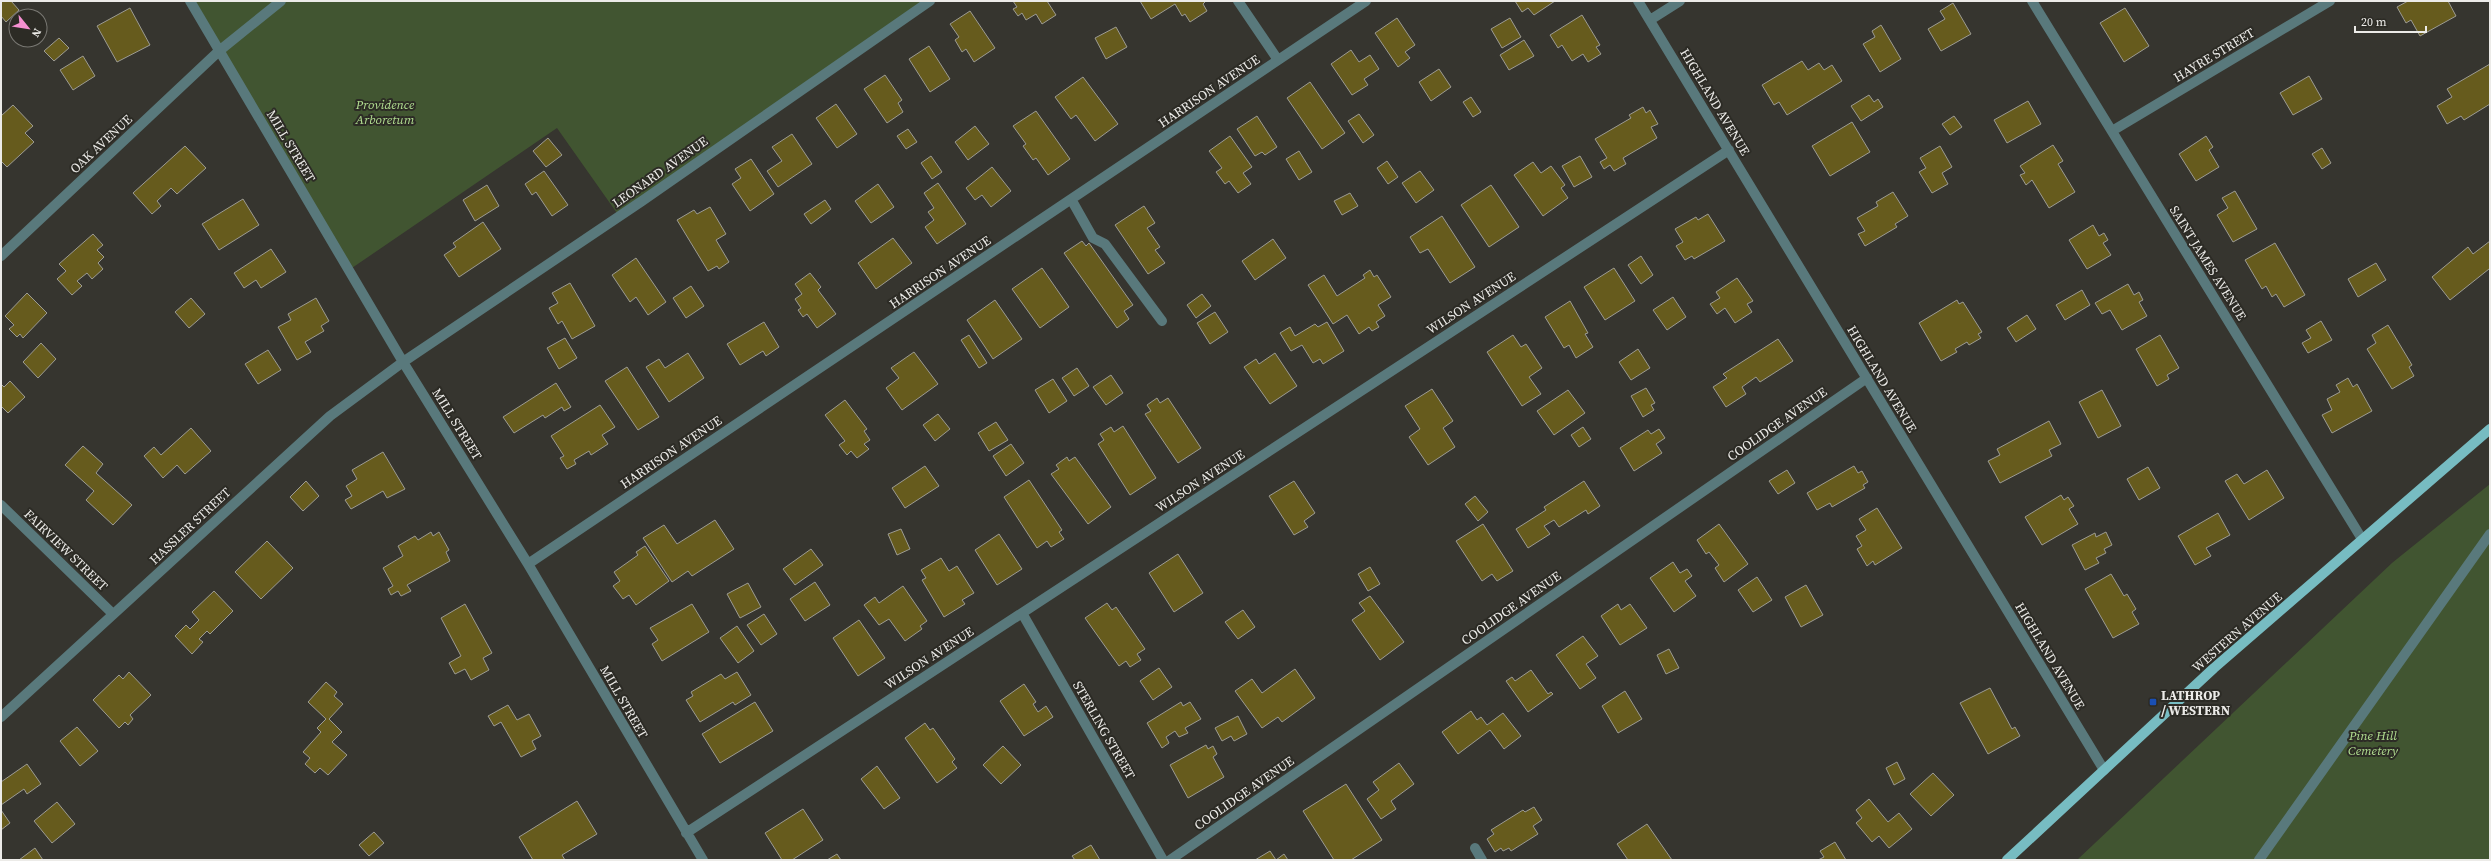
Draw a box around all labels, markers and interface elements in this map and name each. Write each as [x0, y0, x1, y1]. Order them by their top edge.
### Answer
north arrow [8, 8, 48, 48]
scale bar [2355, 8, 2426, 34]
text: 20 m [2361, 14, 2387, 30]
street label: HAYRE STREET [2170, 24, 2258, 86]
text: N [28, 26, 45, 40]
street label: HIGHLAND AVENUE [1676, 45, 1754, 159]
street label: HARRISON AVENUE [1155, 51, 1263, 131]
park label: Providence Arboretum [355, 96, 415, 128]
street label: MILL STREET [263, 107, 319, 185]
street label: OAK AVENUE [66, 111, 136, 177]
street label: LEONARD AVENUE [609, 133, 711, 211]
street label: SAINT JAMES AVENUE [2166, 202, 2250, 324]
street label: HARRISON AVENUE [886, 232, 994, 312]
street label: WILSON AVENUE [1423, 268, 1519, 338]
street label: HIGHLAND AVENUE [1843, 322, 1921, 436]
street label: COOLIDGE AVENUE [1724, 383, 1830, 465]
street label: MILL STREET [428, 385, 486, 463]
street label: HARRISON AVENUE [617, 412, 725, 492]
street label: WILSON AVENUE [1152, 446, 1248, 516]
street label: HASSLER STREET [146, 484, 234, 568]
street label: FAIRVIEW STREET [20, 506, 112, 594]
street label: COOLIDGE AVENUE [1458, 567, 1564, 649]
street label: WESTERN AVENUE [2188, 588, 2286, 676]
street label: HIGHLAND AVENUE [2011, 599, 2089, 713]
street label: WILSON AVENUE [881, 623, 977, 693]
street label: MILL STREET [596, 663, 652, 742]
street label: STERLING STREET [1069, 678, 1139, 782]
place label: LATHROP / WESTERN [2161, 687, 2231, 719]
marker: LATHROP / WESTERN [2148, 697, 2158, 707]
park label: Pine Hill Cemetery [2348, 727, 2399, 759]
street label: COOLIDGE AVENUE [1191, 752, 1297, 834]

